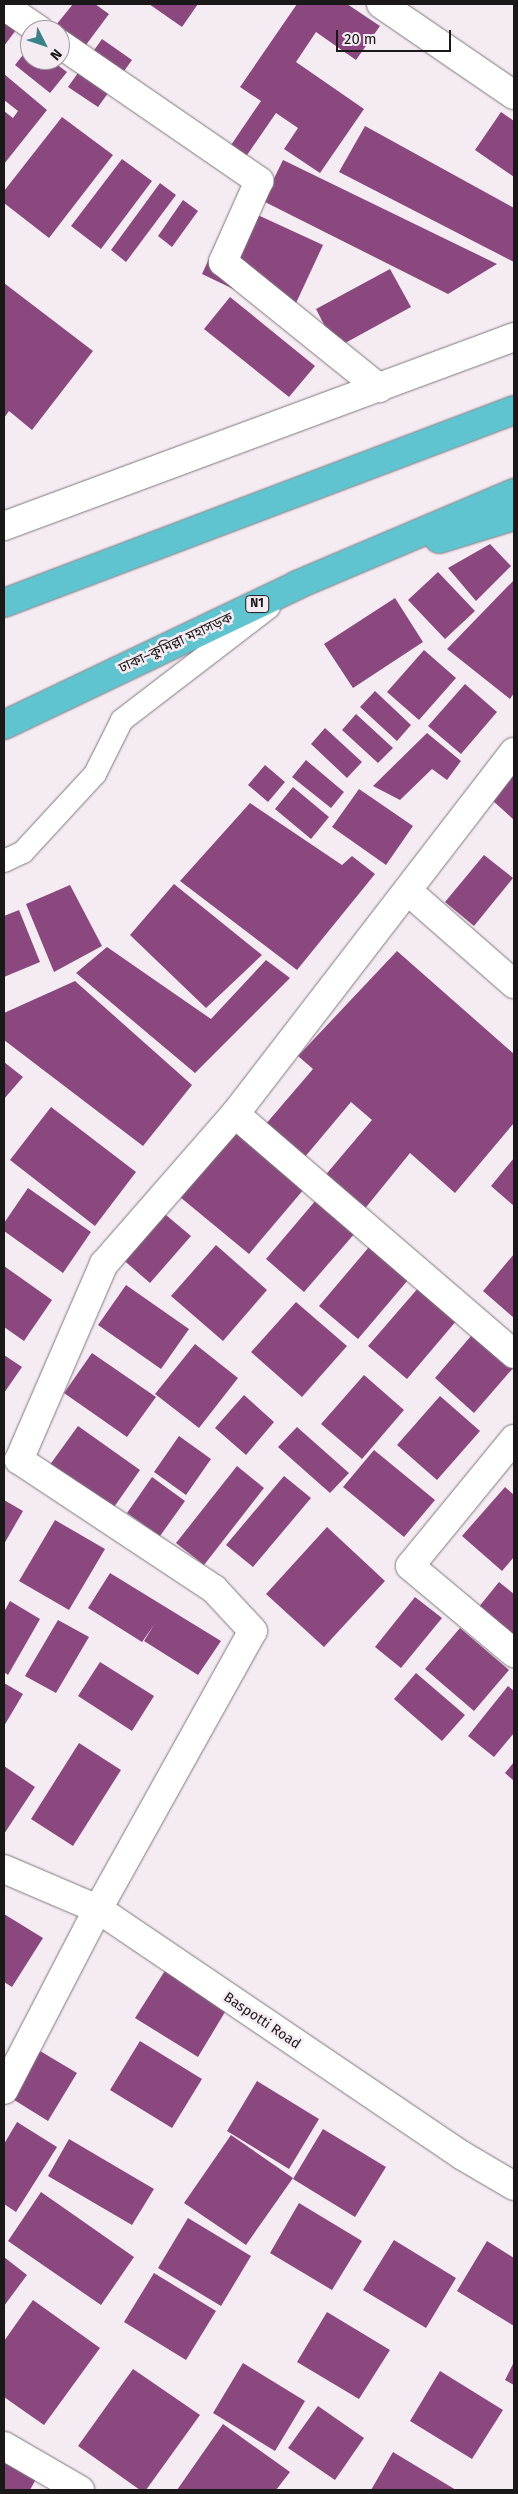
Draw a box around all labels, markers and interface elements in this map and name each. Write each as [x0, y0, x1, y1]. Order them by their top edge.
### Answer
north arrow [20, 20, 70, 70]
scale bar [338, 20, 453, 52]
text: 20 m [344, 30, 377, 48]
text: N [46, 45, 65, 64]
road number: N1 [244, 594, 270, 614]
street label: ঢাকা–কুমিল্লা মহাসড়ক [116, 609, 236, 677]
street label: Baspotti Road [220, 1989, 304, 2053]

